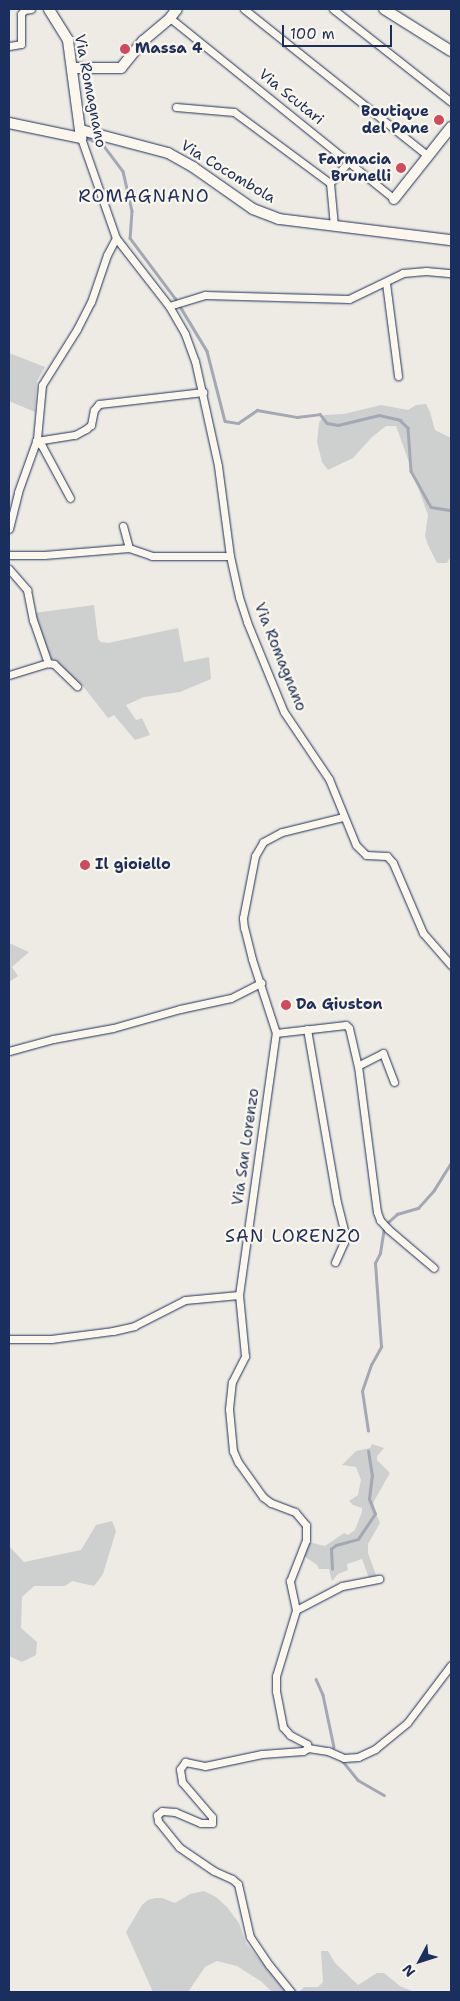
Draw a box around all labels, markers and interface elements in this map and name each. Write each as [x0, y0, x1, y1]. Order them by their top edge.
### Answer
scale bar [285, 15, 395, 47]
text: 100 m [290, 24, 335, 44]
street label: Via Romagnano [70, 33, 110, 149]
place label: Massa 4 [135, 40, 202, 58]
marker: Massa 4 [119, 43, 131, 55]
street label: Via Scutari [255, 65, 327, 129]
place label: Boutique del Pane [361, 102, 429, 137]
marker: Boutique del Pane [433, 114, 445, 126]
street label: Via Cocombola [177, 137, 279, 207]
place label: Farmacia Brunelli [318, 150, 391, 185]
marker: Farmacia Brunelli [395, 162, 407, 174]
district label: ROMAGNANO [77, 185, 211, 207]
street label: Via Romagnano [250, 600, 310, 714]
place label: Il gioiello [95, 856, 171, 874]
marker: Il gioiello [79, 859, 91, 871]
place label: Da Giuston [296, 996, 382, 1014]
marker: Da Giuston [280, 999, 292, 1011]
street label: Via San Lorenzo [229, 1087, 263, 1207]
district label: SAN LORENZO [224, 1225, 362, 1247]
north arrow [395, 1936, 445, 1986]
text: N [398, 1961, 419, 1981]

